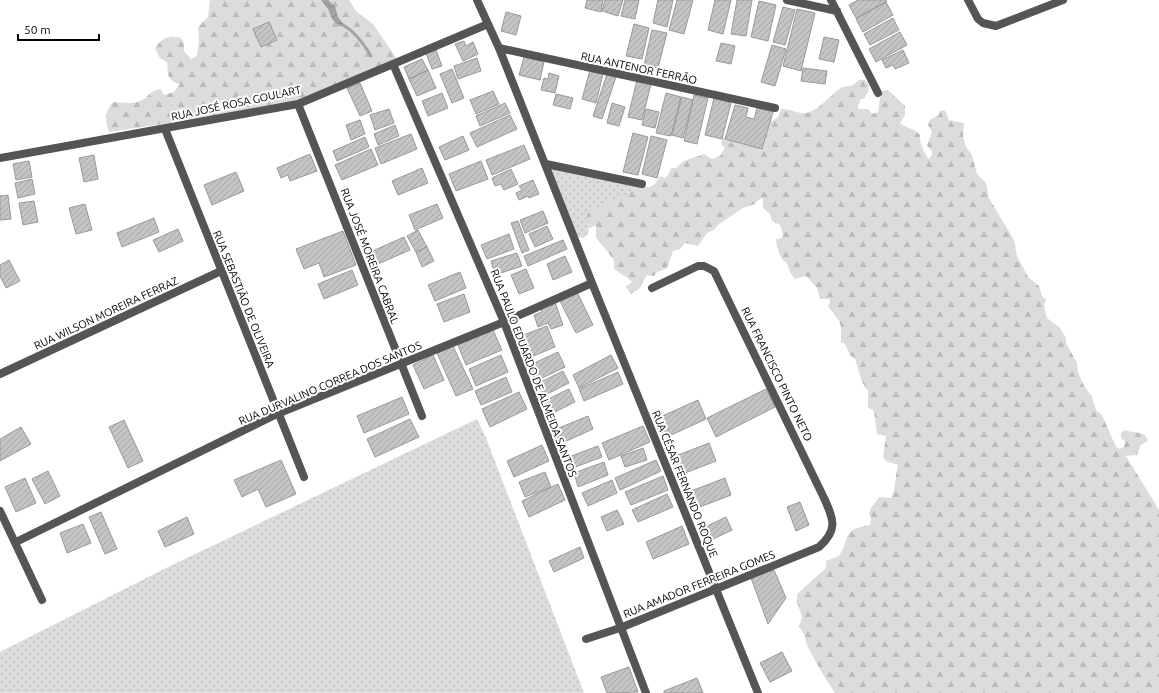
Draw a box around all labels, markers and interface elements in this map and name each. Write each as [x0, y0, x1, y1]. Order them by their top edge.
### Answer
scale bar [18, 16, 99, 42]
text: 50 m [24, 23, 51, 36]
street label: RUA ANTENOR FERRÃO [580, 50, 698, 86]
street label: RUA JOSÉ ROSA GOULART [170, 82, 302, 123]
street label: RUA JOSÉ MOREIRA CABRAL [339, 186, 403, 326]
street label: RUA SEBASTIÃO DE OLIVEIRA [211, 229, 277, 370]
street label: RUA PAULO EDUARDO DE ALMEIDA SANTOS [489, 267, 579, 479]
street label: RUA WILSON MOREIRA FERRAZ [32, 274, 180, 352]
street label: RUA FRANCISCO PINTO NETO [739, 305, 815, 443]
street label: RUA DURVALINO CORREA DOS SANTOS [237, 339, 423, 427]
street label: RUA CÉSAR FERNANDO ROQUE [650, 408, 721, 559]
street label: RUA AMADOR FERREIRA GOMES [621, 548, 777, 620]

